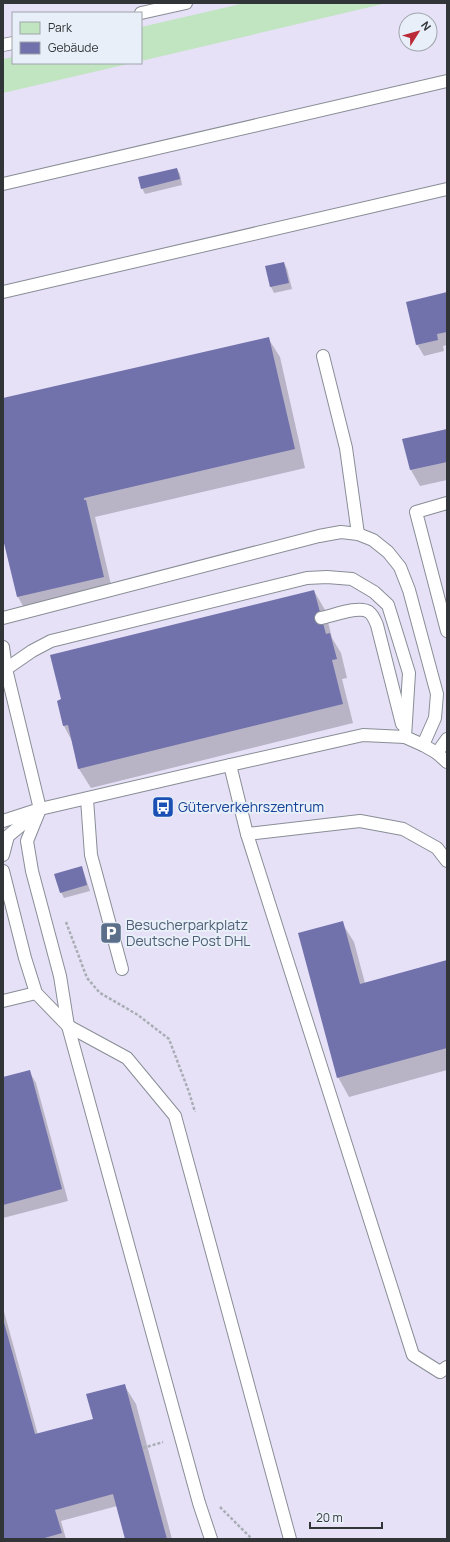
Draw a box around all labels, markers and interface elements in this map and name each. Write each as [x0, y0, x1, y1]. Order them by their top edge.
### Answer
legend [12, 12, 142, 64]
north arrow [398, 12, 438, 52]
text: N [418, 18, 435, 33]
text: Park [48, 19, 73, 36]
text: Gebäude [48, 39, 99, 56]
bus stop icon: Güterverkehrszentrum [150, 794, 176, 820]
place label: Güterverkehrszentrum [178, 797, 324, 816]
place label: Besucherparkplatz Deutsche Post DHL [126, 915, 250, 950]
parking icon: Besucherparkplatz Deutsche Post DHL [98, 920, 124, 946]
scale bar [310, 1504, 382, 1530]
text: 20 m [316, 1509, 343, 1526]

